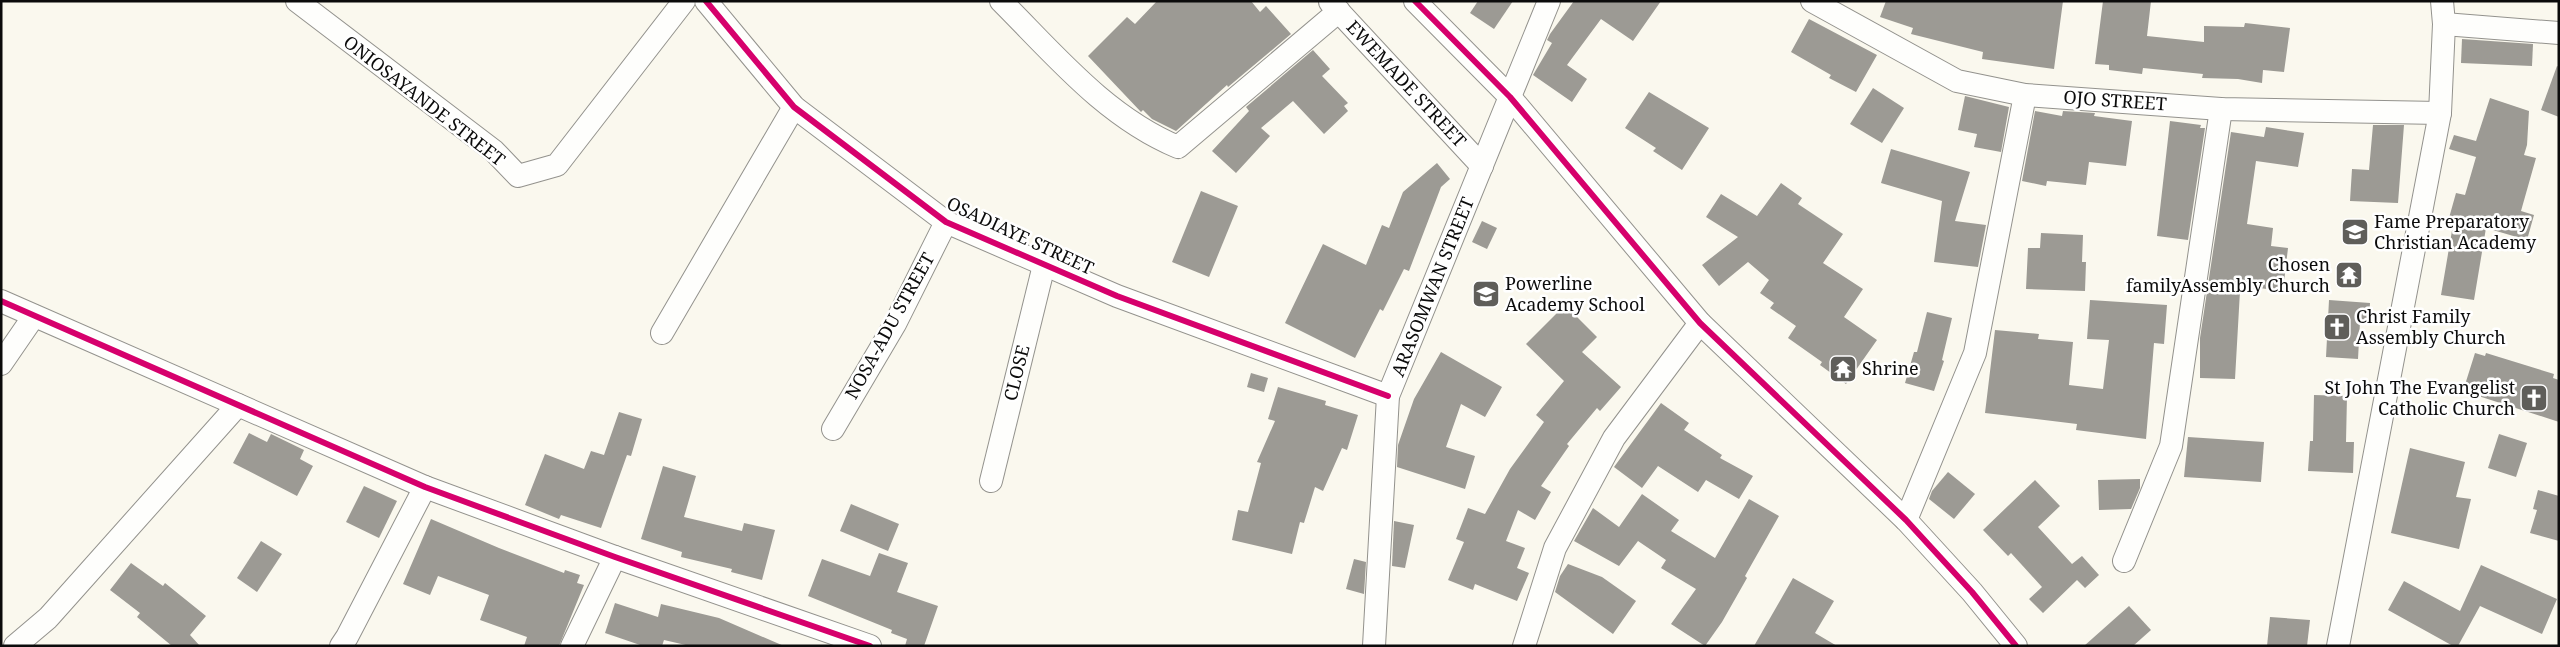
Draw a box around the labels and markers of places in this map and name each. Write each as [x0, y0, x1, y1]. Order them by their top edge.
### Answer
place label: Fame Preparatory Christian Academy [2374, 209, 2537, 254]
school or university icon: Fame Preparatory Christian Academy [2340, 217, 2370, 247]
place label: Chosen familyAssembly Church [2126, 252, 2330, 297]
temple icon: Chosen familyAssembly Church [2334, 260, 2364, 290]
place label: Powerline Academy School [1505, 271, 1645, 316]
school or university icon: Powerline Academy School [1471, 279, 1501, 309]
place label: Christ Family Assembly Church [2356, 304, 2506, 349]
church icon: Christ Family Assembly Church [2322, 312, 2352, 342]
temple icon: Shrine [1828, 354, 1858, 384]
place label: Shrine [1862, 356, 1919, 380]
place label: St John The Evangelist Catholic Church [2324, 375, 2515, 420]
church icon: St John The Evangelist Catholic Church [2519, 383, 2549, 413]

